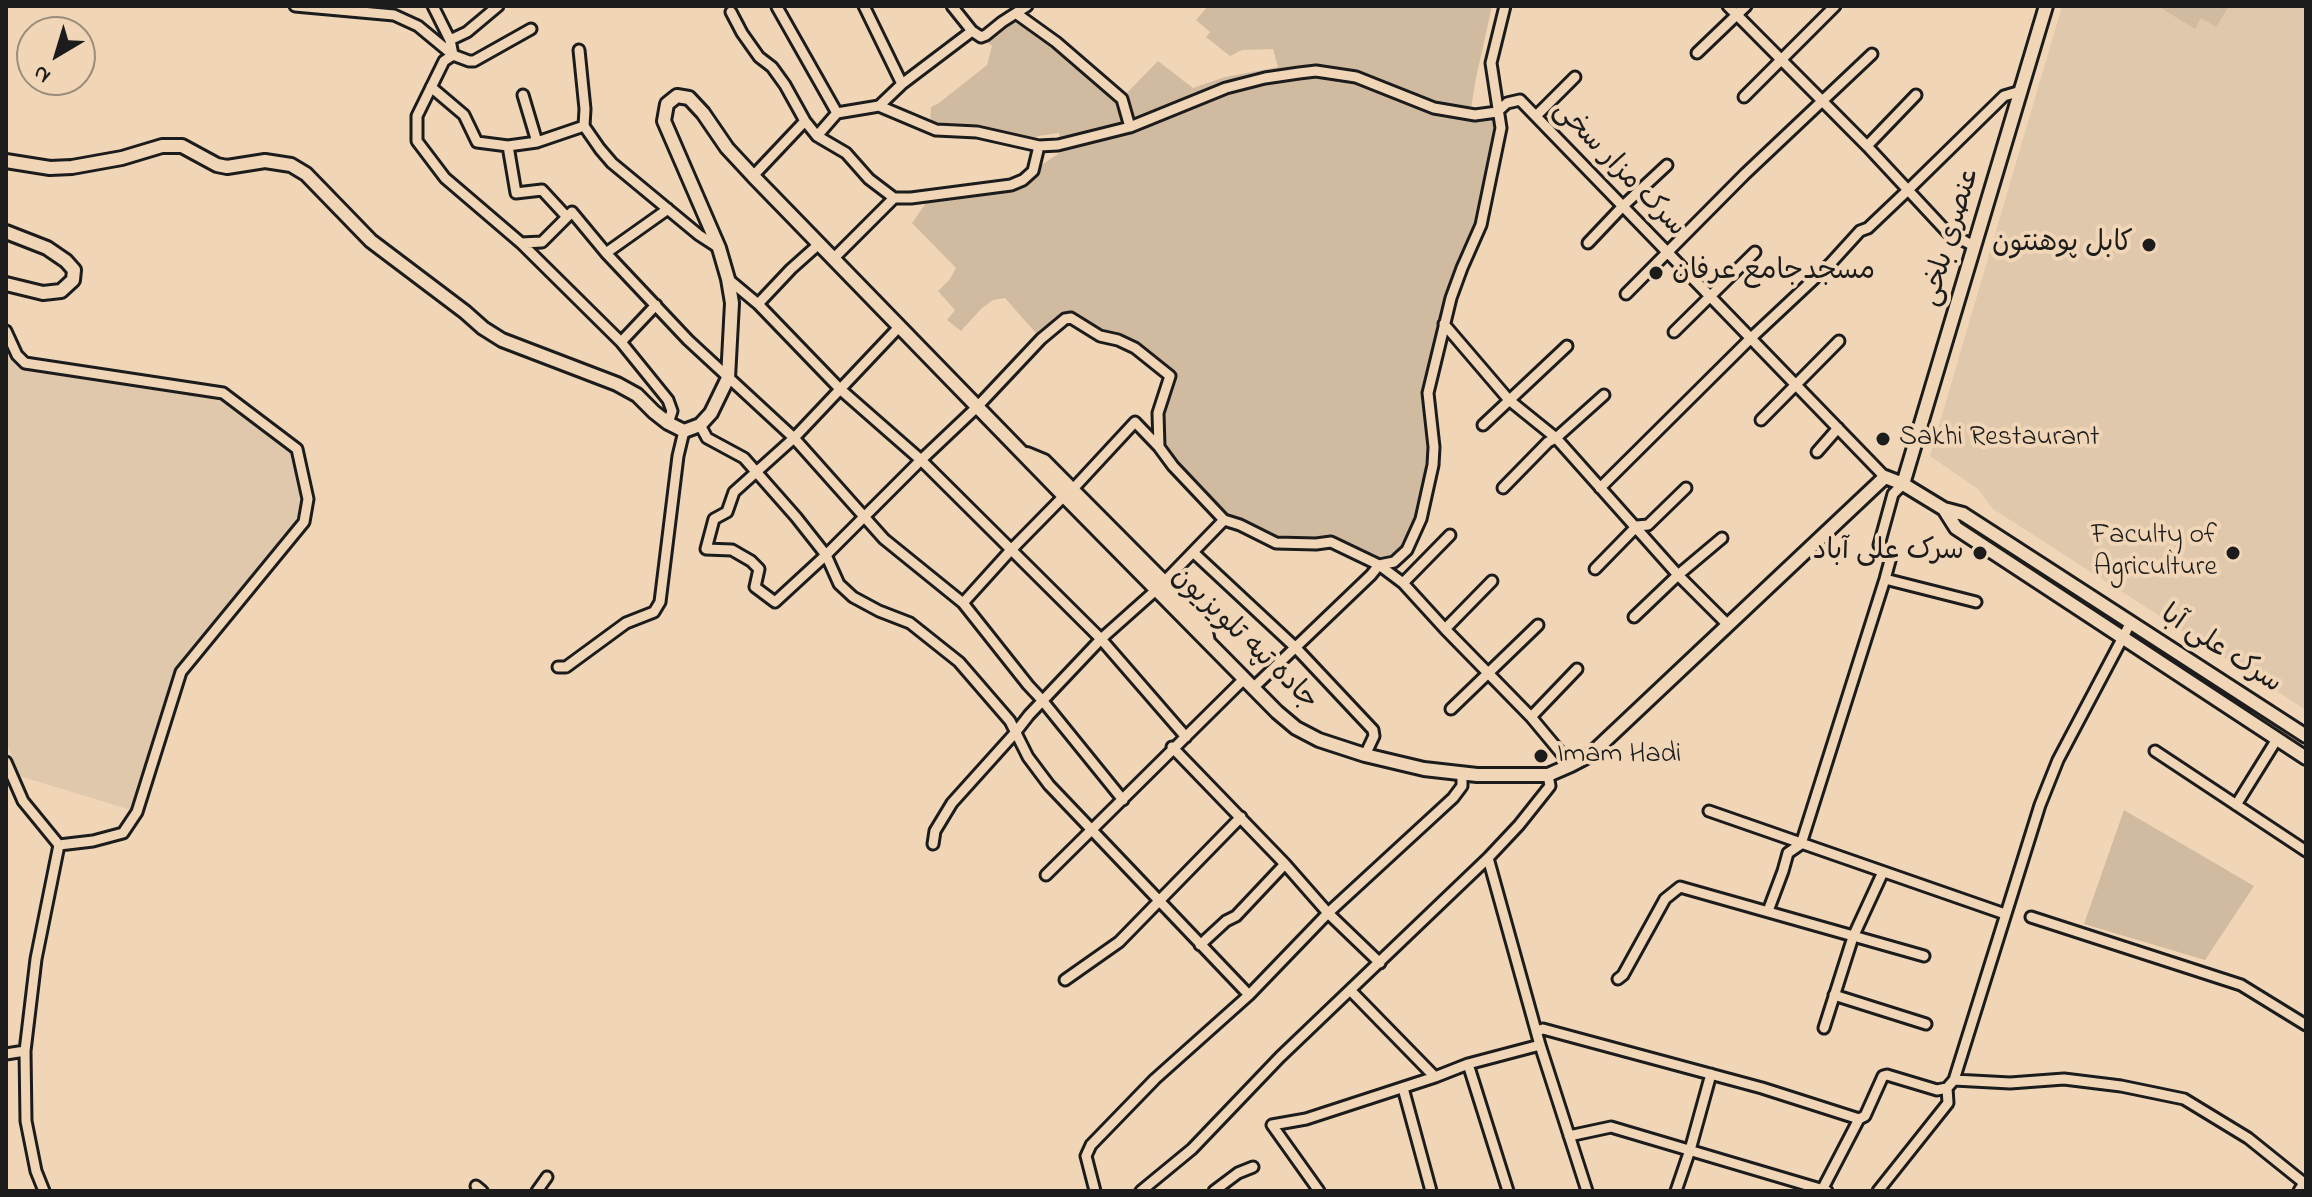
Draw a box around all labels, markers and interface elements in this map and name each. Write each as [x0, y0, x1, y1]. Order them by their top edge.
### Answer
north arrow [16, 16, 96, 96]
text: N [27, 56, 58, 91]
street label: سرک مزار سخی [1545, 95, 1691, 245]
street label: عنصری بلخی [1915, 165, 1989, 311]
place label: کابل پوهنتون [1992, 228, 2133, 262]
marker: کابل پوهنتون [2140, 236, 2158, 254]
place label: مسجدجامع عرفان [1672, 256, 1875, 290]
marker: مسجدجامع عرفان [1647, 264, 1665, 282]
place label: Sakhi Restaurant [1899, 422, 2099, 456]
marker: Sakhi Restaurant [1874, 430, 1892, 448]
place label: Faculty of Agriculture [2091, 520, 2217, 586]
place label: سرک علی آباد [1813, 536, 1964, 570]
marker: سرک علی آباد [1971, 544, 1989, 562]
marker: Faculty of Agriculture [2224, 544, 2242, 562]
street label: جاده تپه تلویزیون [1162, 561, 1324, 719]
street label: سرک علی آبا [2153, 599, 2287, 703]
place label: Imam Hadi [1557, 739, 1681, 773]
marker: Imam Hadi [1532, 747, 1550, 765]

